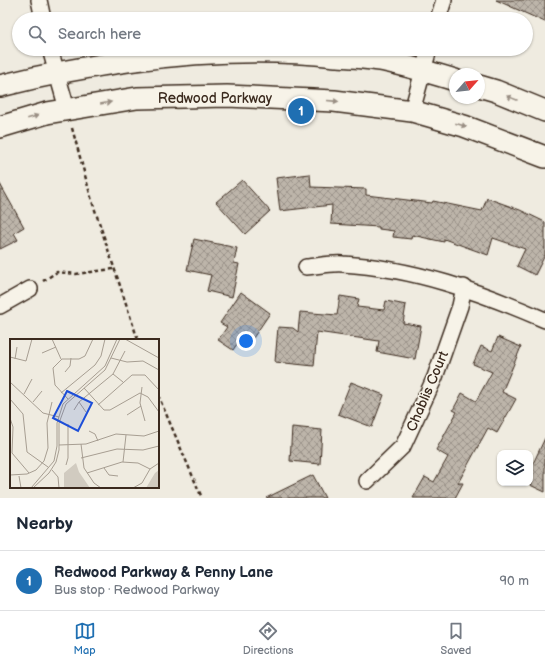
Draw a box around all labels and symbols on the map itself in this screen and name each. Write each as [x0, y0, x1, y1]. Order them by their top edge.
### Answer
north arrow [449, 68, 485, 104]
street label: Redwood Parkway [158, 90, 273, 107]
one-way arrow [506, 94, 518, 100]
pin: 1 [288, 96, 314, 126]
one-way arrow [327, 98, 339, 104]
one-way arrow [100, 100, 112, 106]
one-way arrow [28, 114, 40, 120]
one-way arrow [455, 122, 467, 128]
your location [236, 331, 256, 351]
inset map [10, 339, 159, 488]
street label: Chablis Court [403, 348, 452, 434]

